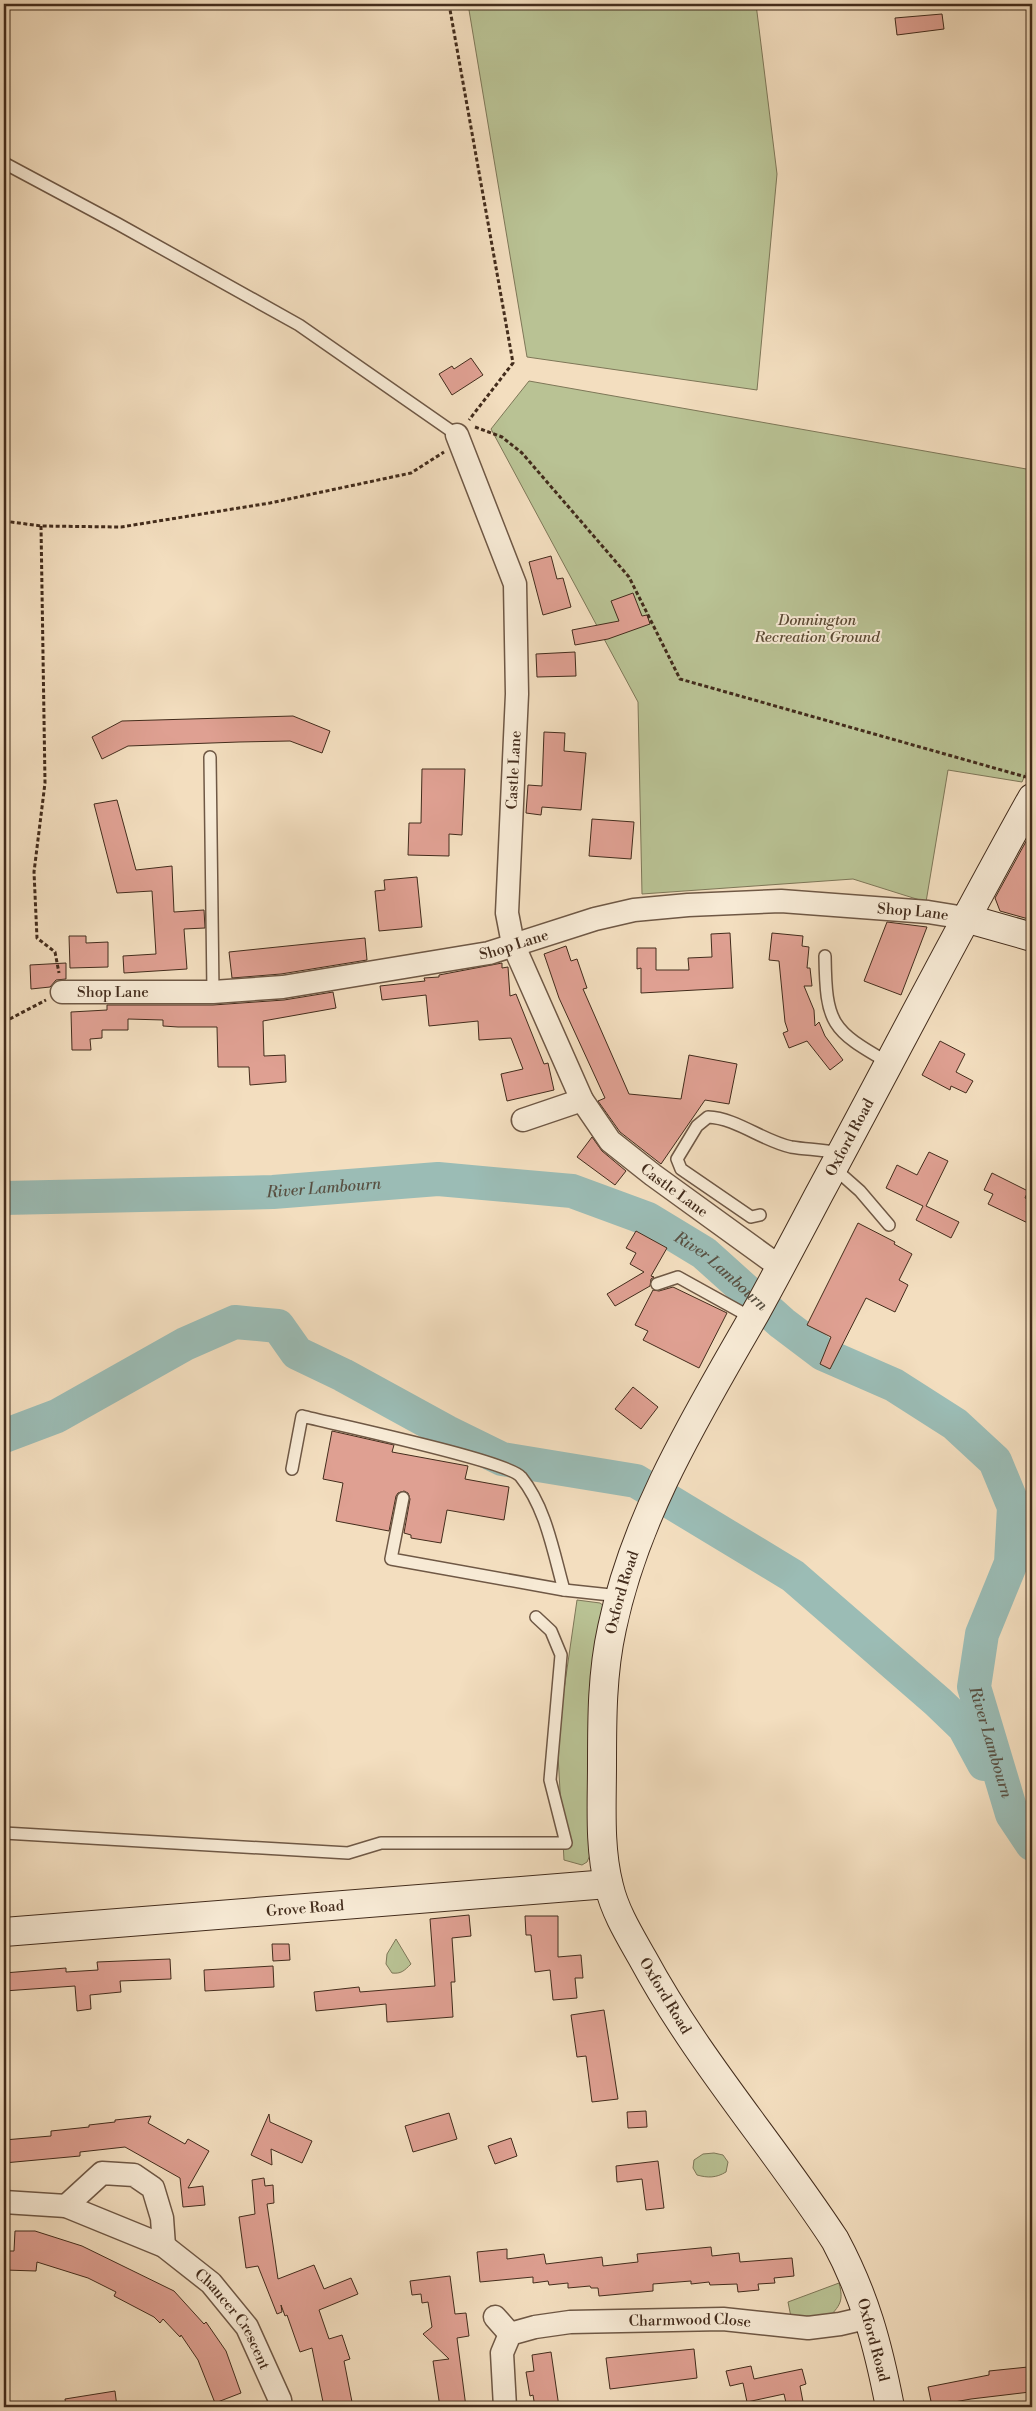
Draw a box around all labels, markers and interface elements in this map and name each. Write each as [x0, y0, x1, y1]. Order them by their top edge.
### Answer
park label: Donnington Recreation Ground [753, 611, 880, 647]
street label: Castle Lane [502, 730, 526, 810]
street label: Shop Lane [876, 899, 950, 925]
street label: Shop Lane [478, 925, 551, 964]
street label: Shop Lane [77, 983, 149, 1002]
street label: Oxford Road [821, 1095, 878, 1180]
street label: Castle Lane [637, 1159, 712, 1221]
water label: River Lambourn [265, 1173, 383, 1202]
water label: River Lambourn [670, 1227, 772, 1316]
street label: Oxford Road [601, 1548, 643, 1636]
water label: River Lambourn [964, 1683, 1017, 1801]
street label: Grove Road [265, 1895, 345, 1921]
street label: Oxford Road [635, 1954, 695, 2038]
street label: Chaucer Crescent [191, 2264, 275, 2373]
street label: Oxford Road [853, 2296, 893, 2384]
street label: Charmwood Close [628, 2309, 752, 2331]

